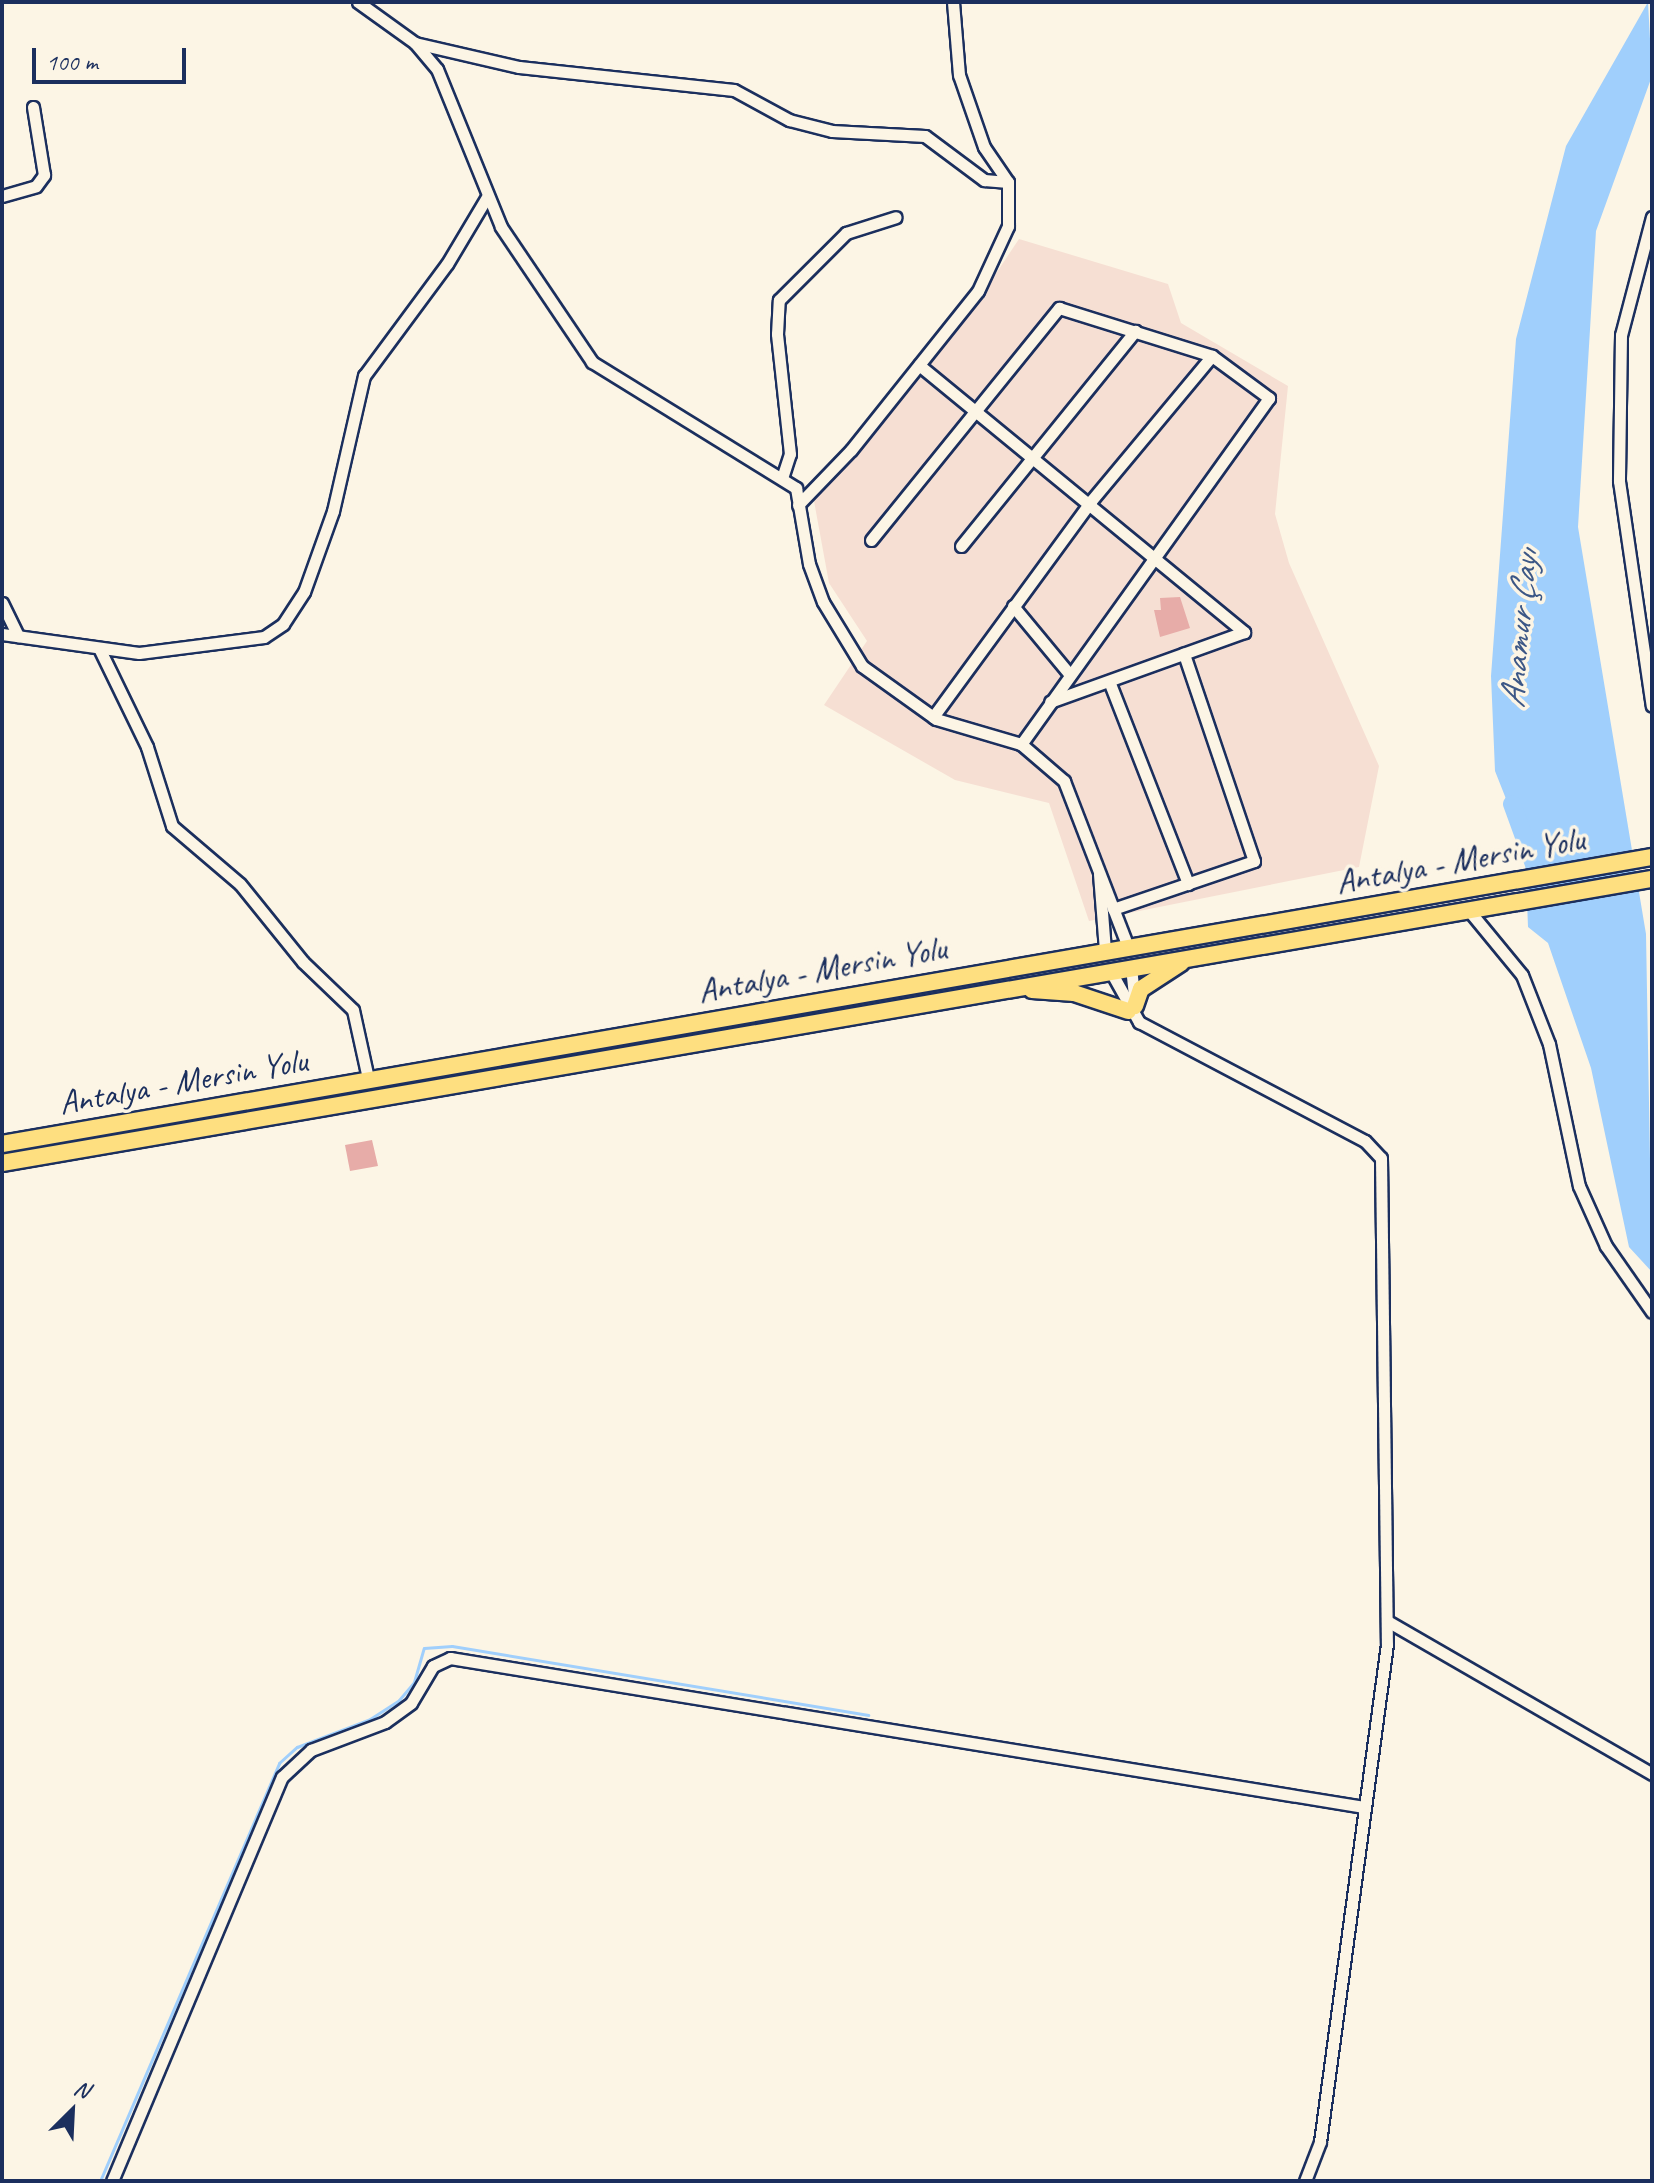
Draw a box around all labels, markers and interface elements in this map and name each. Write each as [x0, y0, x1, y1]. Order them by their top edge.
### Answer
scale bar [36, 32, 190, 82]
text: 100 m [46, 47, 98, 77]
water label: Anamur Çayı [1491, 548, 1547, 710]
street label: Antalya - Mersin Yolu [1333, 818, 1587, 902]
street label: Antalya - Mersin Yolu [695, 927, 949, 1011]
street label: Antalya - Mersin Yolu [56, 1039, 310, 1123]
north arrow [32, 2071, 112, 2151]
text: N [70, 2074, 94, 2105]

